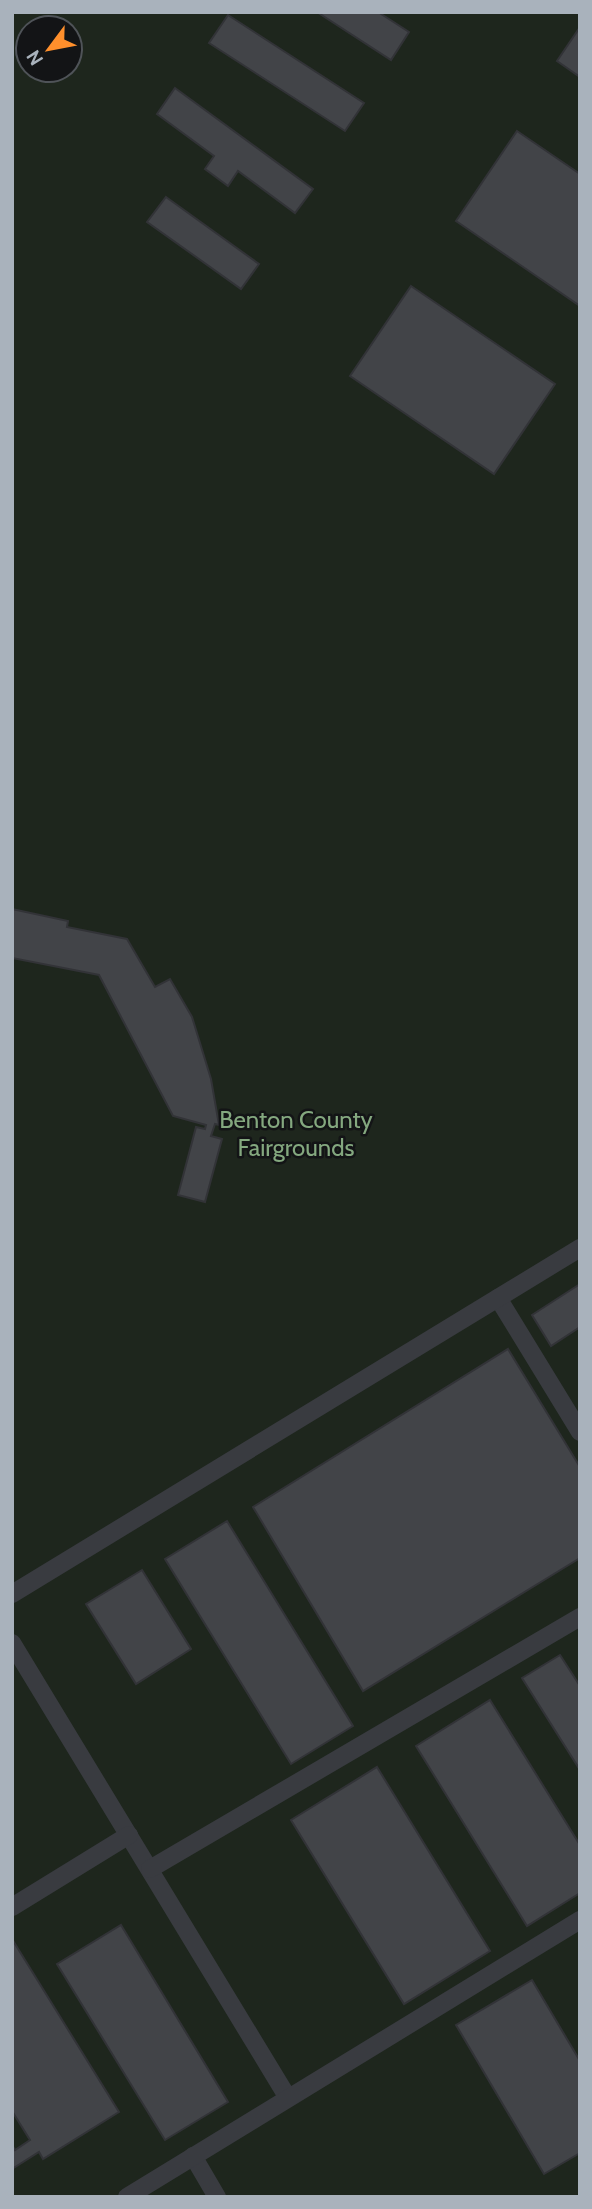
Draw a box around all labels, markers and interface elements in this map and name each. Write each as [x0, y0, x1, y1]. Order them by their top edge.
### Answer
north arrow [14, 14, 84, 84]
text: N [22, 46, 48, 70]
park label: Benton County Fairgrounds [219, 1105, 373, 1162]

